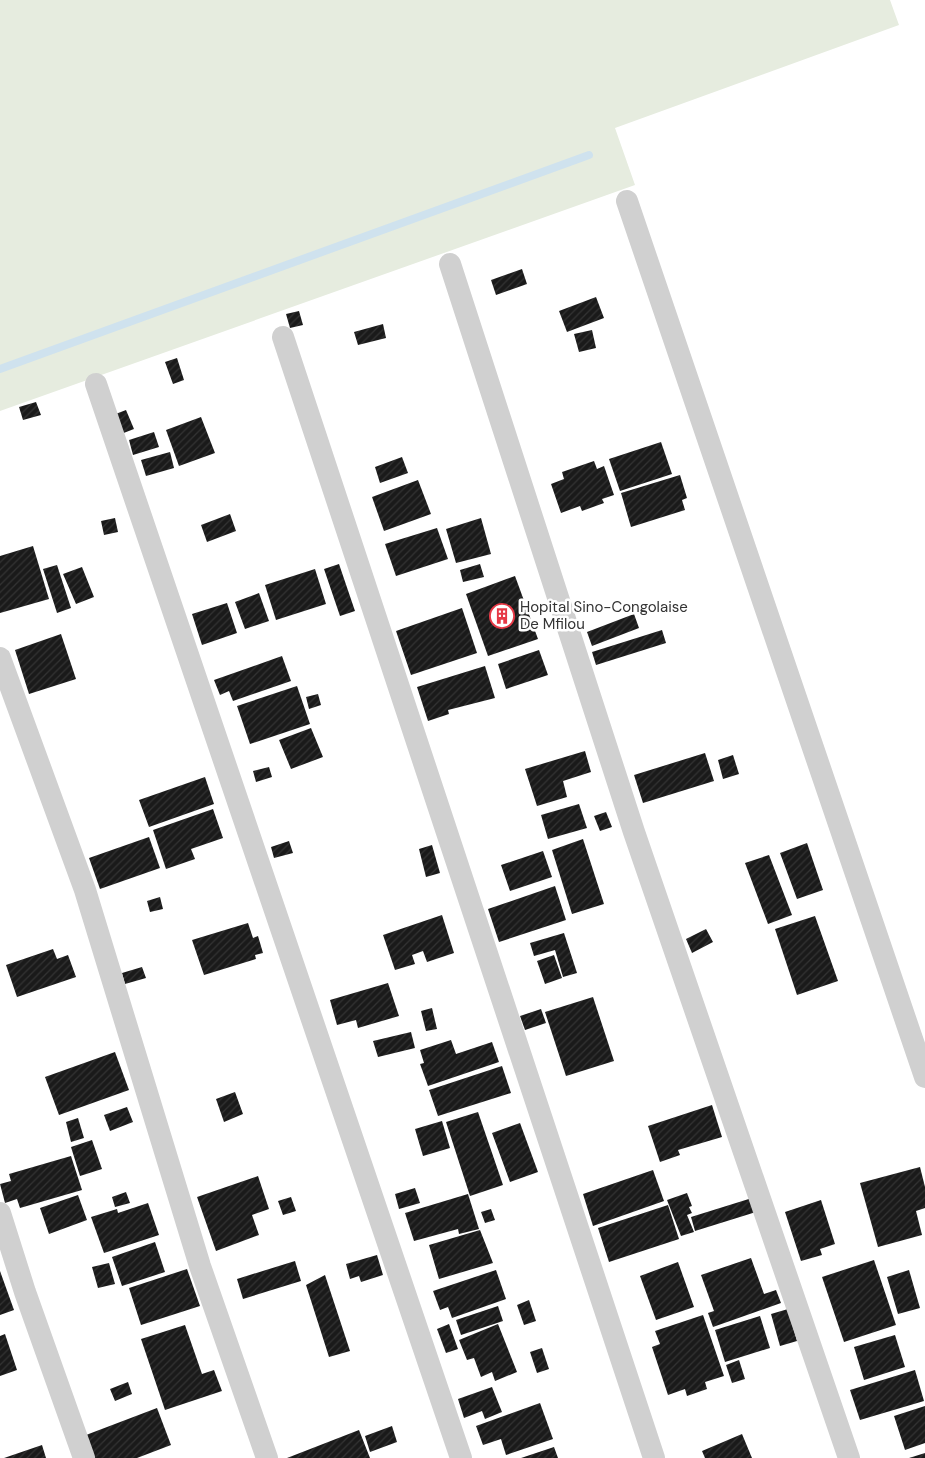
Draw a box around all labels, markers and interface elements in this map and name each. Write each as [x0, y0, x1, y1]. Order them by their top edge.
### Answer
place label: Hopital Sino-Congolaise De Mfilou [520, 597, 688, 634]
building icon: Hopital Sino-Congolaise De Mfilou [489, 603, 515, 629]

